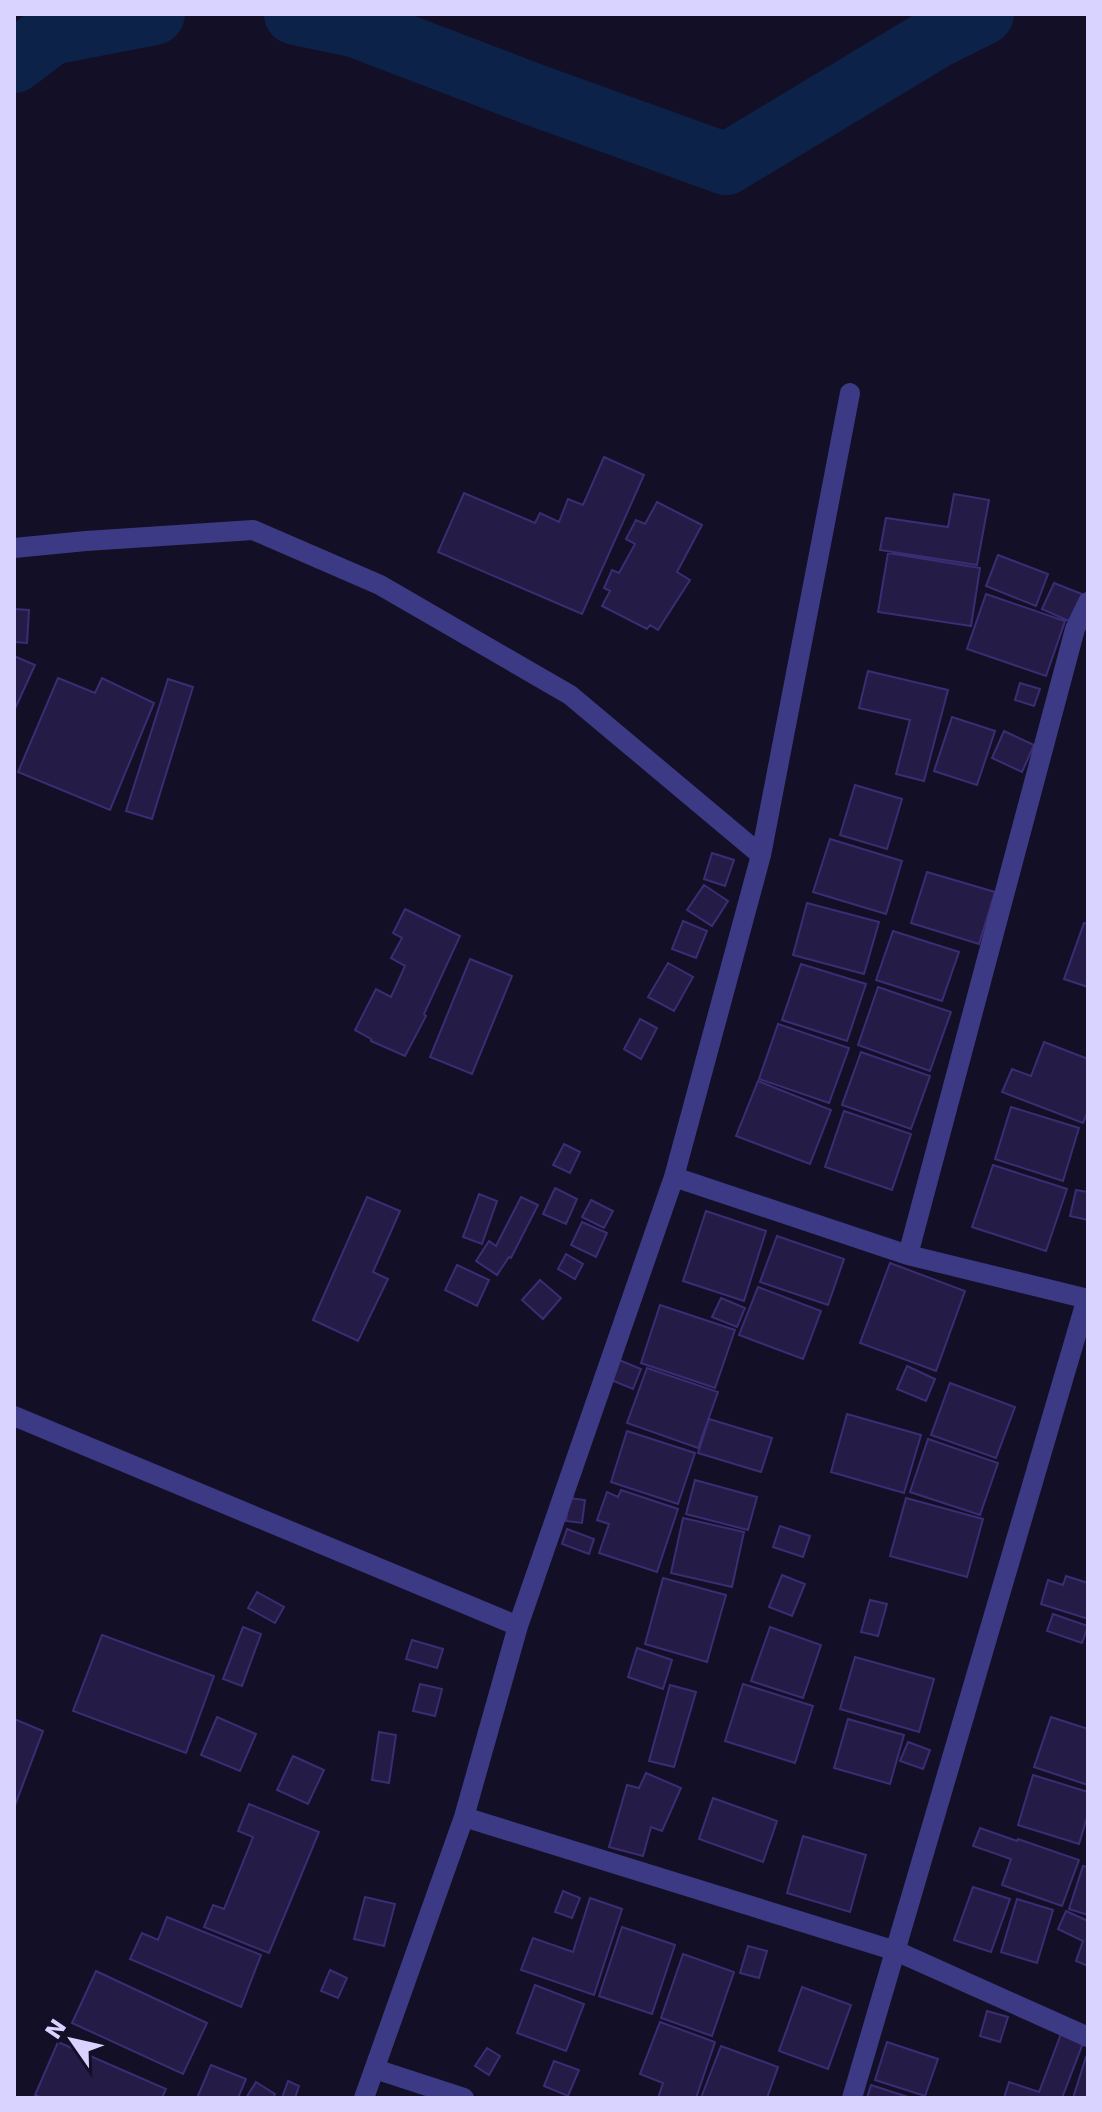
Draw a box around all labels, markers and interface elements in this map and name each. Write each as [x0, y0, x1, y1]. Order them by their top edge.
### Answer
north arrow [32, 2000, 112, 2080]
text: N [40, 2014, 71, 2044]

